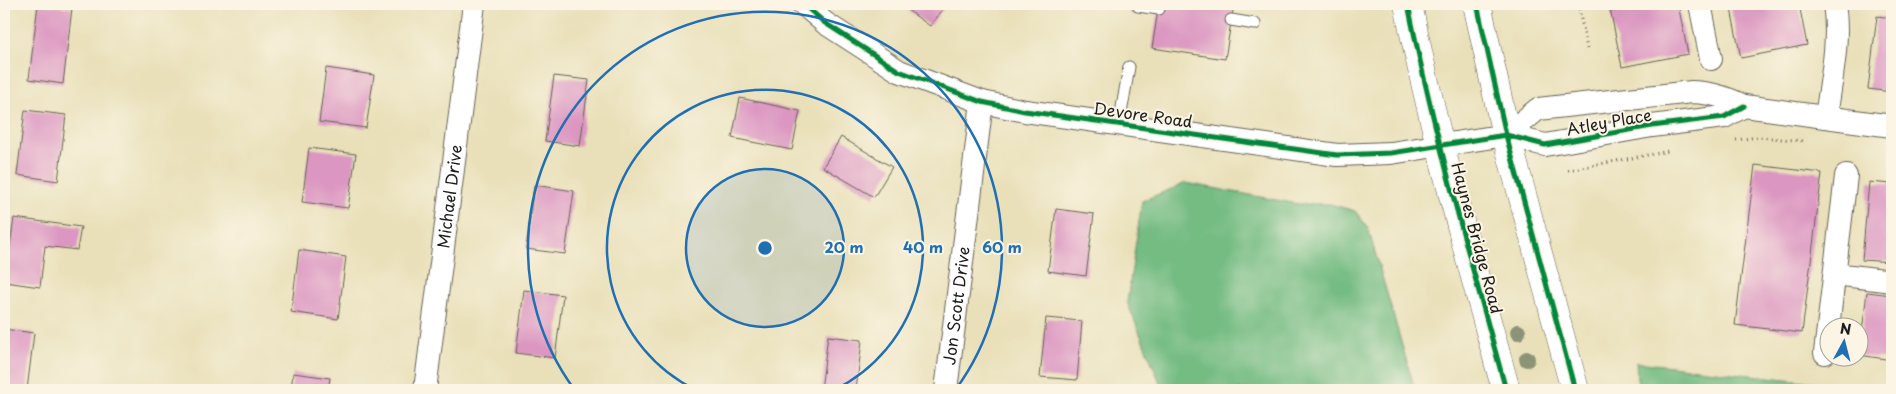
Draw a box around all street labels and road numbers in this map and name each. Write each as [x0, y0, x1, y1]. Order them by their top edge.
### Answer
street label: Devore Road [1092, 95, 1194, 133]
street label: Atley Place [1564, 102, 1653, 140]
street label: Michael Drive [430, 143, 467, 250]
street label: Haynes Bridge Road [1446, 159, 1510, 316]
street label: Jon Scott Drive [936, 245, 975, 366]

